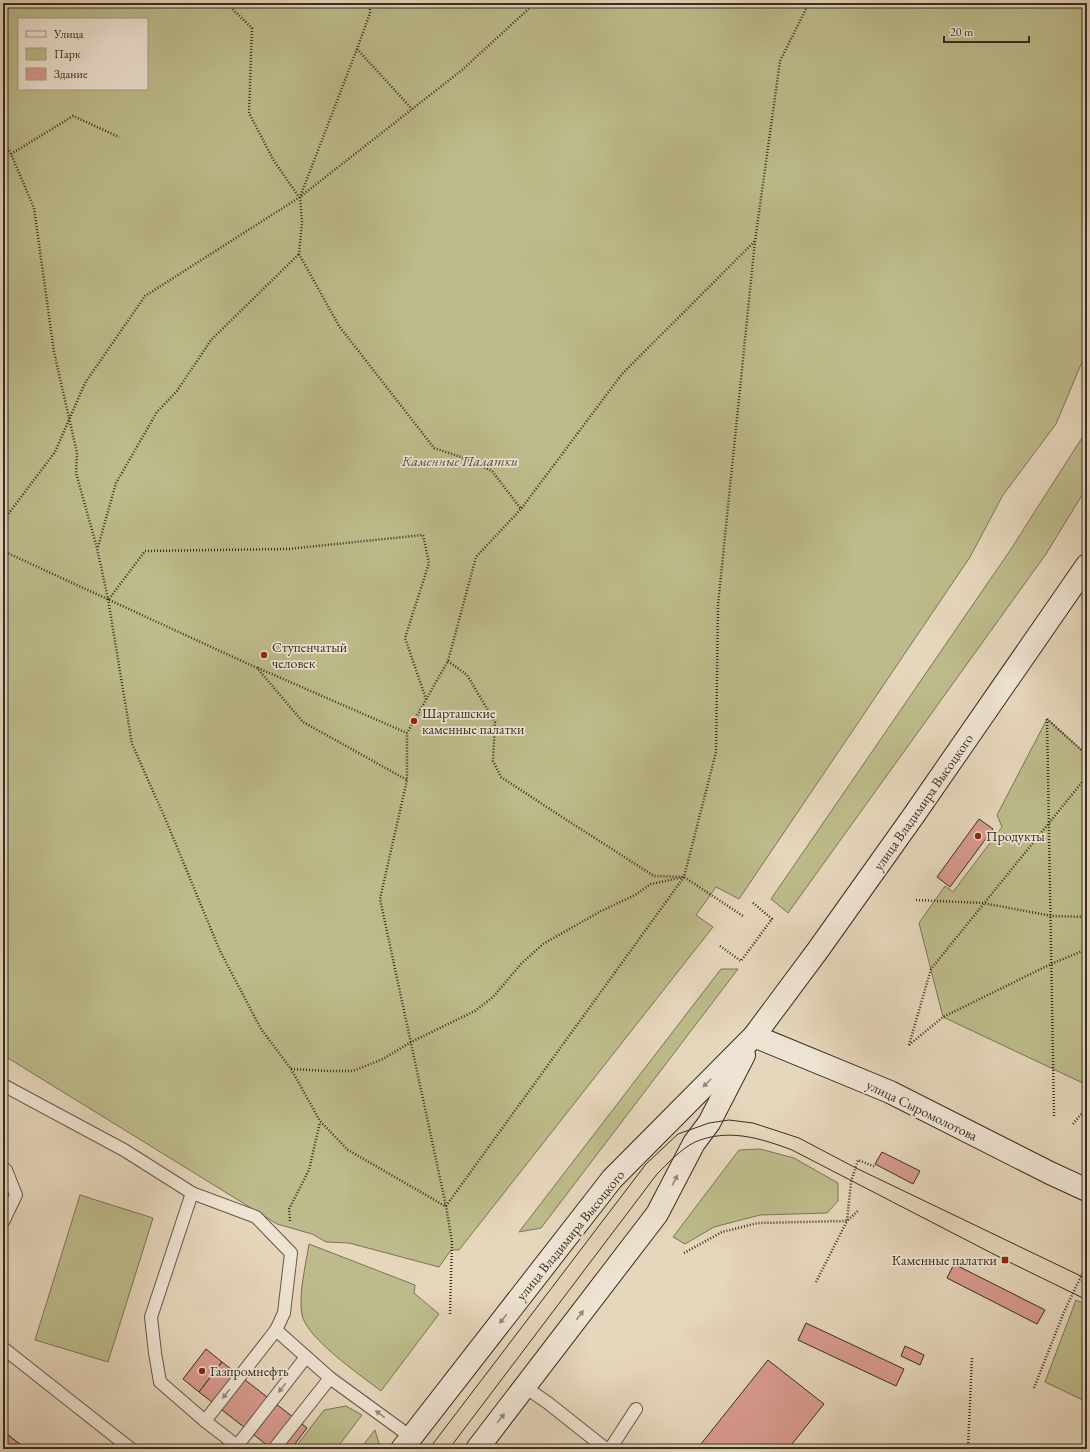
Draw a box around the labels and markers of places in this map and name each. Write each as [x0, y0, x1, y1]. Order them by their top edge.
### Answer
place label: Ступенчатый человек [272, 638, 348, 672]
marker: Ступенчатый человек [259, 650, 269, 660]
place label: Шарташские каменные палатки [422, 704, 525, 738]
marker: Шарташские каменные палатки [409, 716, 419, 726]
place label: Продукты [986, 827, 1045, 845]
marker: Продукты [973, 831, 983, 841]
place label: Каменные палатки [892, 1251, 998, 1269]
marker: Каменные палатки [1000, 1255, 1010, 1265]
place label: Газпромнефть [210, 1362, 289, 1380]
marker: Газпромнефть [197, 1366, 207, 1376]

